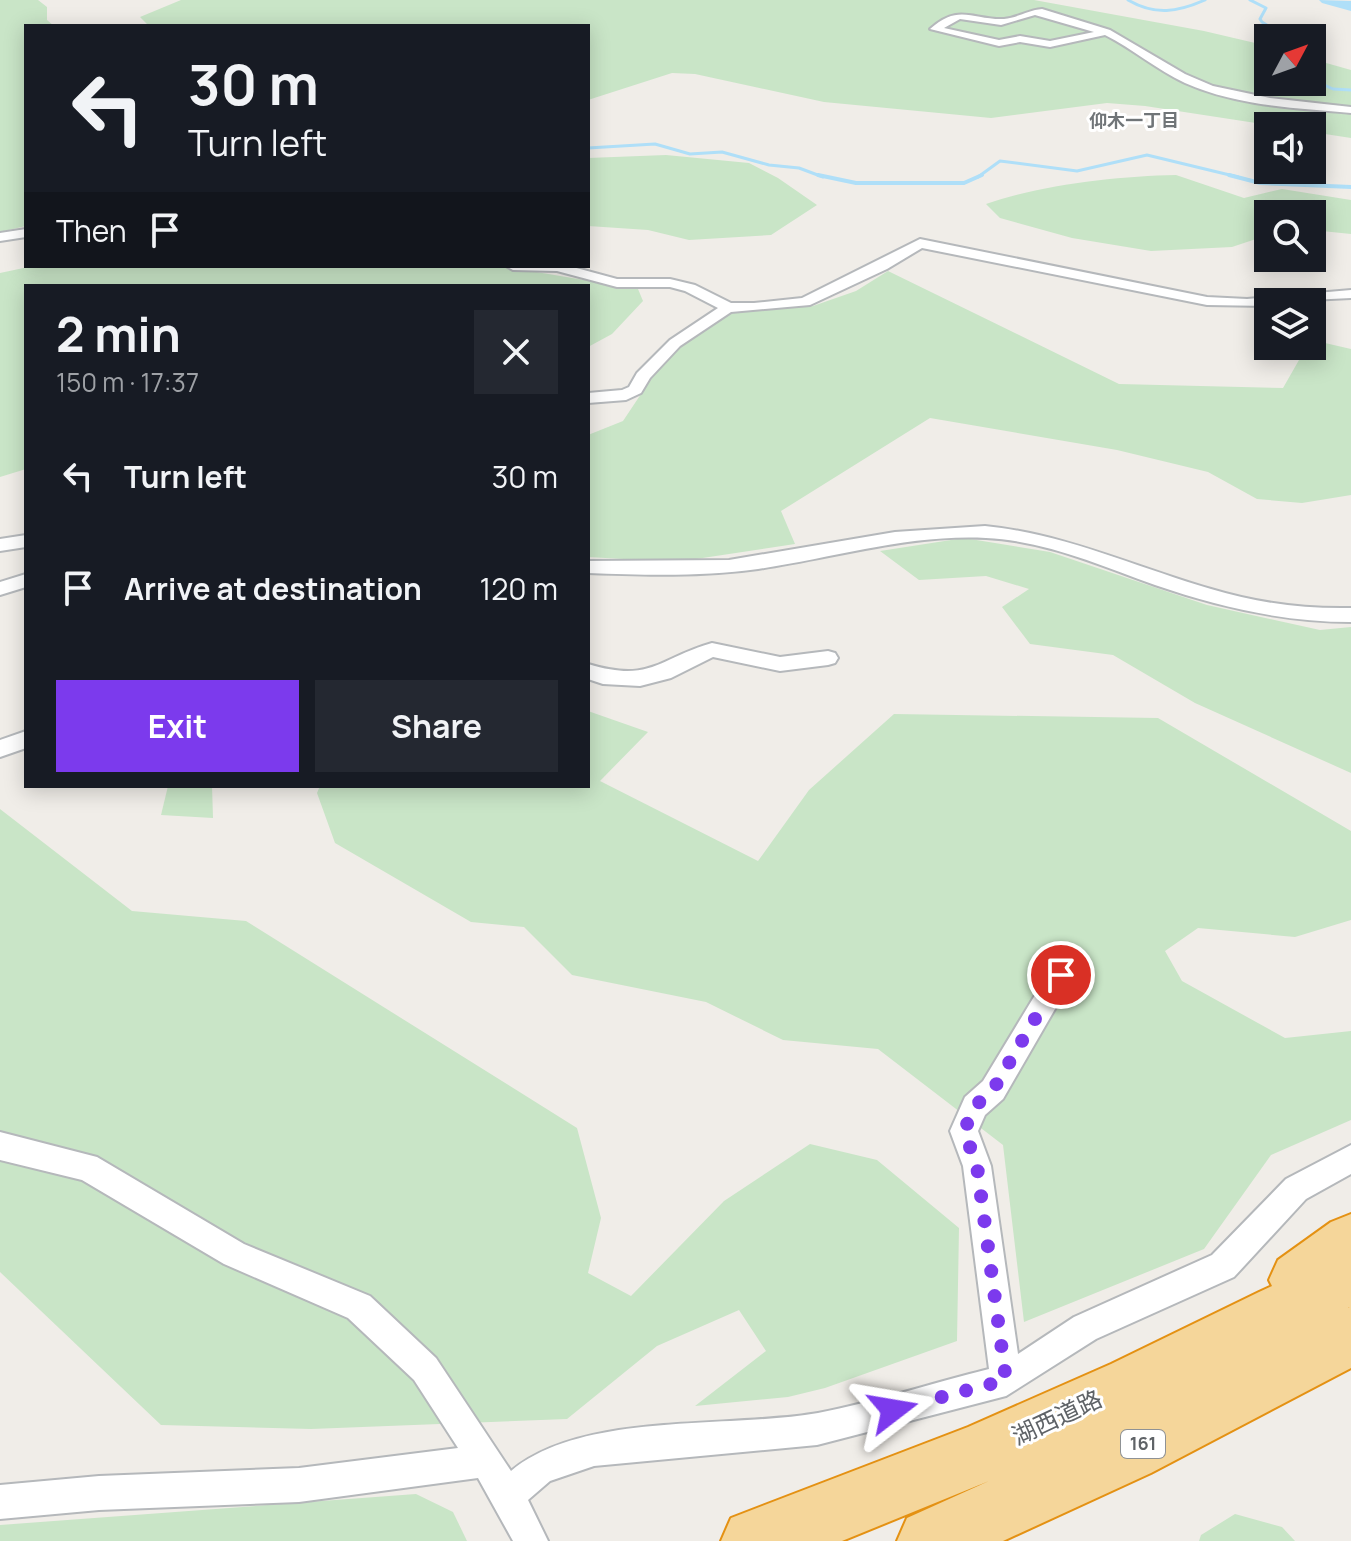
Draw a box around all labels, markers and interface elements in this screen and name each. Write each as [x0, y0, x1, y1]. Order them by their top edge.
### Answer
north arrow [1254, 24, 1326, 96]
map controls [1254, 24, 1326, 360]
text: 30 m [188, 45, 319, 122]
icon: left [56, 56, 160, 160]
district label: 仰木一丁目 [1089, 108, 1179, 132]
button: sound [1254, 112, 1326, 184]
text: Turn left [188, 118, 327, 167]
button: search [1254, 200, 1326, 272]
icon: arrive [143, 208, 187, 252]
text: Then [56, 210, 127, 251]
button: layers [1254, 288, 1326, 360]
text: 2 min [56, 301, 181, 366]
button: close [474, 310, 558, 394]
text: 150 m · 17:37 [56, 364, 199, 400]
icon: left [56, 454, 100, 498]
text: Turn left [124, 456, 247, 497]
text: 30 m [492, 456, 558, 497]
icon: arrive [56, 566, 100, 610]
text: Arrive at destination [124, 568, 422, 609]
text: 120 m [479, 568, 558, 609]
button: Exit [56, 680, 299, 772]
button: Share [315, 680, 558, 772]
pin [1027, 941, 1095, 1009]
icon: arrive [1039, 953, 1083, 997]
position arrow [851, 1368, 935, 1452]
street label: 湖西道路 [1006, 1381, 1107, 1452]
road number: 161 [1121, 1430, 1165, 1458]

